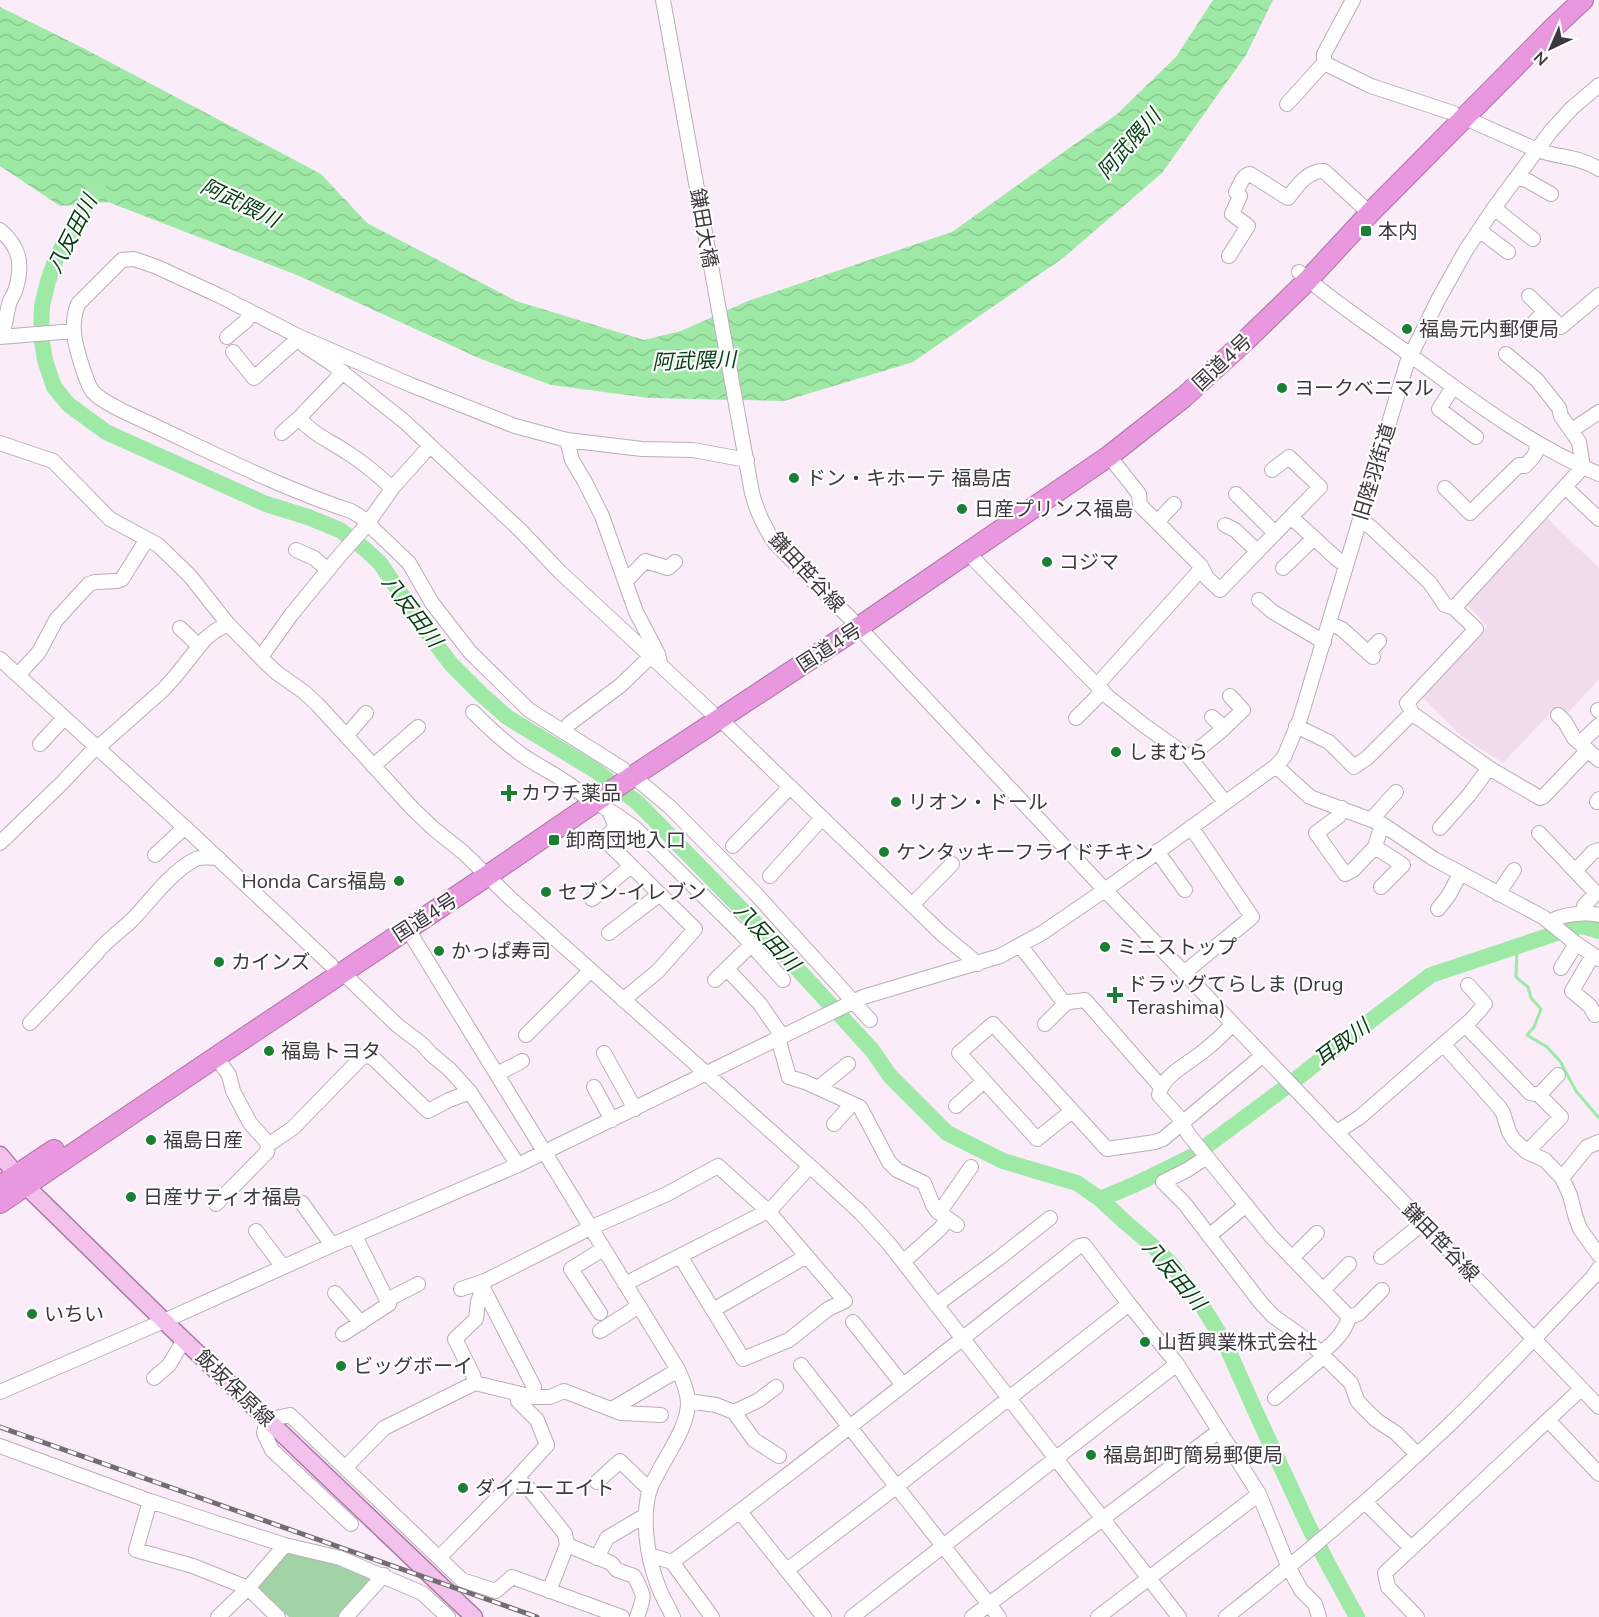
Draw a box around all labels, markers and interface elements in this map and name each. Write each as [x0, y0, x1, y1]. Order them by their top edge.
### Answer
north arrow [1521, 18, 1581, 78]
text: N [1529, 46, 1553, 70]
water label: 阿武隈川 [1091, 102, 1168, 185]
water label: 阿武隈川 [196, 172, 286, 235]
street label: 鎌田大橋 [683, 186, 724, 270]
water label: 八反田川 [40, 188, 104, 278]
place label: 本内 [1378, 218, 1418, 245]
marker: 本内 [1359, 224, 1373, 238]
place label: 福島元内郵便局 [1419, 316, 1559, 343]
marker: 福島元内郵便局 [1400, 322, 1414, 336]
street label: 国道4号 [1187, 328, 1258, 397]
water label: 阿武隈川 [652, 345, 738, 376]
place label: ヨークベニマル [1294, 375, 1434, 402]
marker: ヨークベニマル [1275, 381, 1289, 395]
street label: 旧陸羽街道 [1347, 420, 1402, 524]
place label: ドン・キホーテ 福島店 [806, 465, 1011, 492]
marker: ドン・キホーテ 福島店 [787, 471, 801, 485]
place label: 日産プリンス福島 [974, 496, 1134, 523]
marker: 日産プリンス福島 [955, 502, 969, 516]
street label: 鎌田笹谷線 [763, 527, 851, 618]
place label: コジマ [1059, 549, 1119, 576]
marker: コジマ [1040, 555, 1054, 569]
water label: 八反田川 [376, 569, 450, 655]
street label: 国道4号 [792, 616, 867, 678]
place label: しまむら [1128, 739, 1208, 766]
marker: しまむら [1109, 745, 1123, 759]
place label: カワチ薬品 [521, 780, 621, 807]
marker: カワチ薬品 [502, 786, 516, 800]
place label: リオン・ドール [908, 789, 1048, 816]
marker: リオン・ドール [889, 795, 903, 809]
place label: 卸商団地入口 [566, 827, 686, 854]
marker: 卸商団地入口 [547, 833, 561, 847]
place label: ケンタッキーフライドチキン [896, 839, 1154, 866]
marker: ケンタッキーフライドチキン [877, 845, 891, 859]
place label: Honda Cars福島 [241, 868, 387, 895]
marker: Honda Cars福島 [392, 874, 406, 888]
place label: セブン-イレブン [558, 879, 706, 906]
marker: セブン-イレブン [539, 885, 553, 899]
street label: 国道4号 [388, 886, 463, 948]
water label: 八反田川 [728, 897, 807, 979]
place label: ミニストップ [1117, 934, 1237, 961]
place label: かっぱ寿司 [451, 938, 551, 965]
marker: ミニストップ [1098, 940, 1112, 954]
marker: かっぱ寿司 [432, 944, 446, 958]
place label: カインズ [231, 949, 311, 976]
marker: カインズ [212, 955, 226, 969]
place label: ドラッグてらしま (Drug Terashima) [1127, 971, 1343, 1021]
marker: ドラッグてらしま (Drug Terashima) [1108, 988, 1122, 1002]
water label: 耳取川 [1308, 1012, 1377, 1073]
place label: 福島トヨタ [281, 1038, 381, 1065]
marker: 福島トヨタ [262, 1044, 276, 1058]
place label: 福島日産 [163, 1127, 243, 1154]
marker: 福島日産 [144, 1133, 158, 1147]
place label: 日産サティオ福島 [143, 1184, 302, 1211]
marker: 日産サティオ福島 [124, 1190, 138, 1204]
street label: 鎌田笹谷線 [1396, 1197, 1485, 1288]
water label: 八反田川 [1136, 1234, 1213, 1318]
place label: いちい [44, 1301, 104, 1328]
marker: いちい [25, 1307, 39, 1321]
place label: 山哲興業株式会社 [1157, 1329, 1317, 1356]
marker: 山哲興業株式会社 [1138, 1335, 1152, 1349]
street label: 飯坂保原線 [189, 1344, 280, 1433]
place label: ビッグボーイ [353, 1353, 473, 1380]
marker: ビッグボーイ [334, 1359, 348, 1373]
place label: 福島卸町簡易郵便局 [1103, 1442, 1283, 1469]
marker: 福島卸町簡易郵便局 [1084, 1448, 1098, 1462]
place label: ダイユーエイト [475, 1475, 615, 1502]
marker: ダイユーエイト [456, 1481, 470, 1495]

